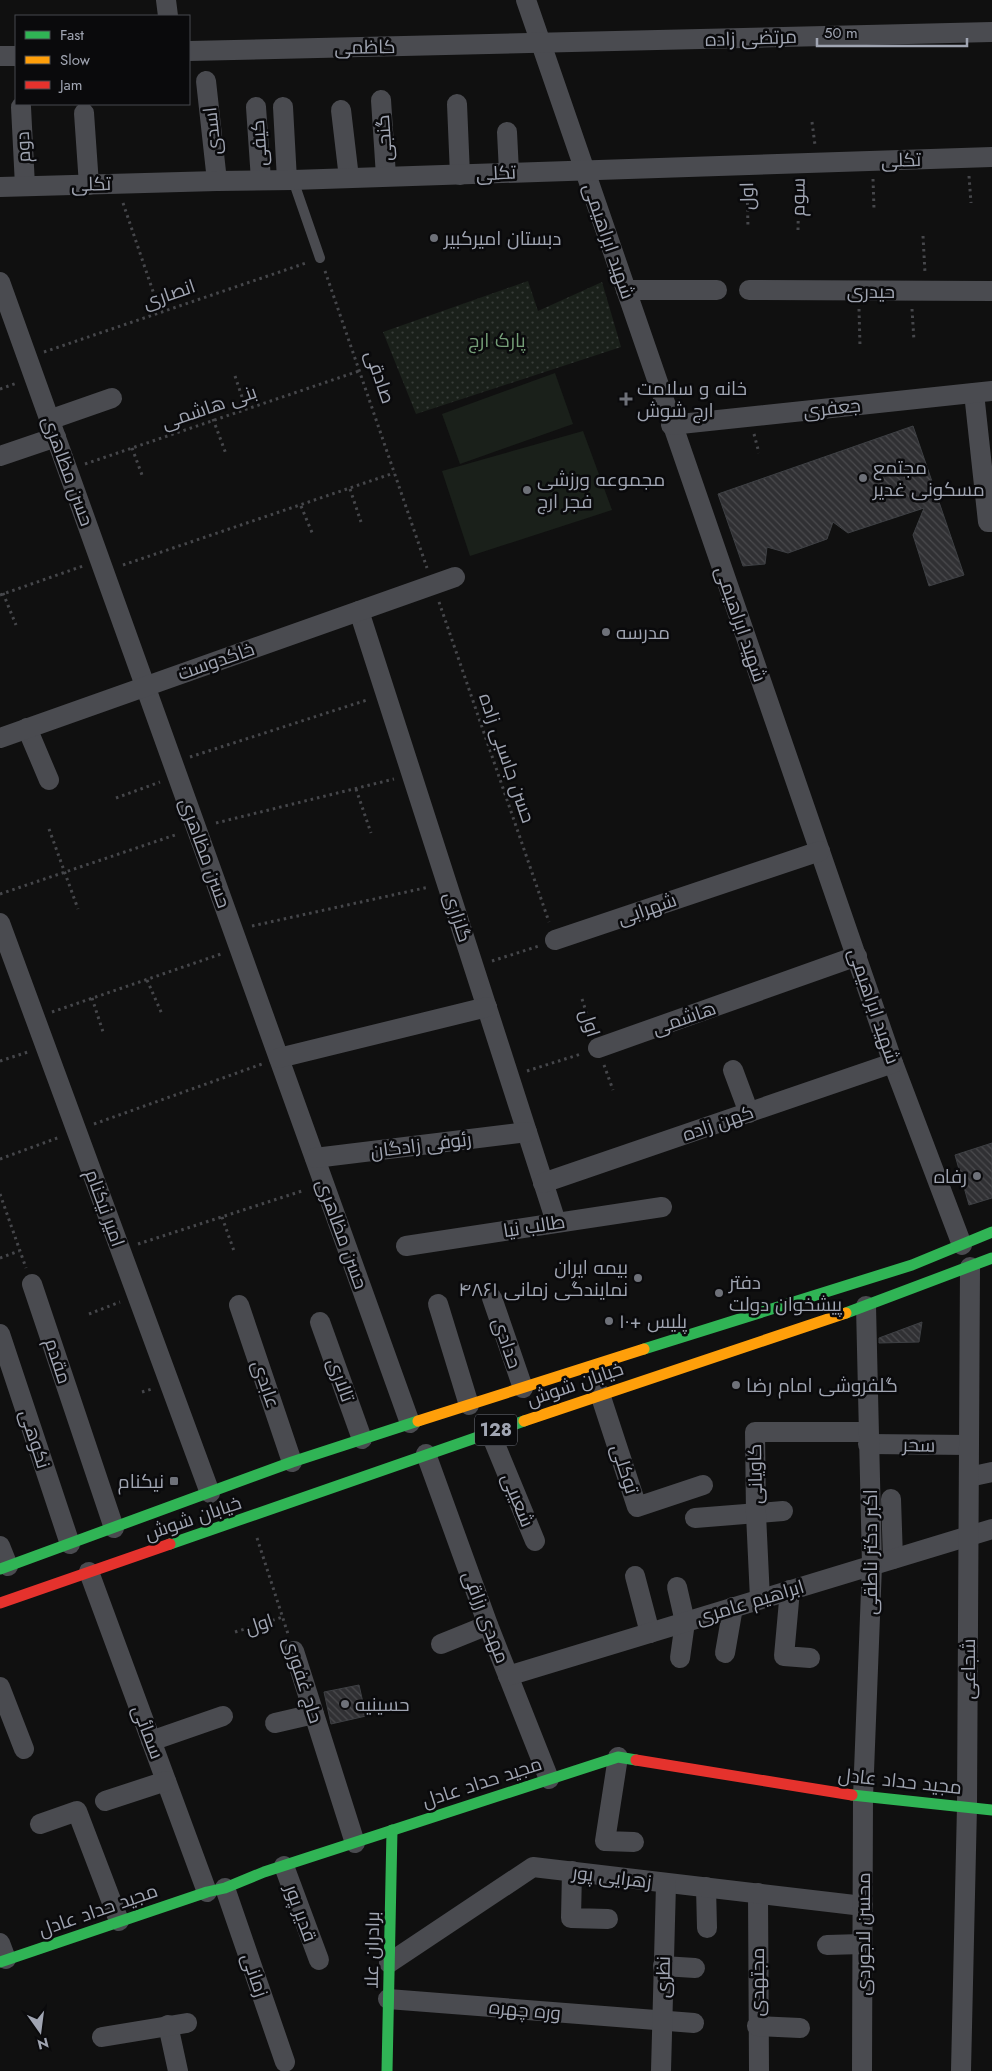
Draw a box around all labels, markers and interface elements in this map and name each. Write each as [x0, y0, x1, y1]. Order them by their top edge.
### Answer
legend [15, 15, 190, 105]
scale bar [817, 15, 967, 47]
text: 50 m [824, 22, 858, 44]
street label: مرتضی زاده [705, 23, 797, 53]
text: Fast [60, 24, 84, 46]
street label: کاظمی [334, 33, 396, 61]
text: Slow [60, 49, 91, 71]
text: Jam [58, 74, 83, 96]
street label: اسدی [196, 106, 228, 156]
street label: گنجی [369, 114, 399, 162]
street label: کیفی [244, 119, 274, 167]
street label: دوم [9, 131, 37, 163]
street label: تکلی [880, 146, 922, 174]
street label: تکلی [475, 158, 517, 188]
street label: تکلی [70, 170, 112, 198]
street label: سوم [784, 177, 812, 217]
street label: شهید ابراهیمی [577, 179, 641, 303]
street label: اول [733, 182, 761, 210]
place label: دبستان امیرکبیر [443, 225, 561, 252]
marker: دبستان امیرکبیر [428, 232, 440, 244]
street label: انصاری [139, 272, 199, 316]
street label: حیدری [847, 278, 895, 305]
park label: پارک ارج [468, 327, 526, 354]
street label: صادقی [358, 347, 402, 407]
place label: خانه و سلامت ارج شوش [637, 375, 747, 424]
street label: بنی هاشمی [158, 378, 260, 436]
marker: خانه و سلامت ارج شوش [619, 392, 633, 406]
street label: جعفری [802, 392, 862, 424]
street label: حسن مظاهری [36, 412, 100, 530]
place label: مجتمع مسکونی غدیر [872, 454, 985, 503]
place label: مجموعه ورزشی فجر ارج [537, 466, 665, 515]
marker: مجتمع مسکونی غدیر [857, 472, 869, 484]
marker: مجموعه ورزشی فجر ارج [521, 484, 533, 496]
street label: شهید ابراهیمی [709, 562, 773, 686]
place label: مدرسه [616, 619, 670, 646]
marker: مدرسه [600, 626, 612, 638]
street label: خاکدوست [174, 635, 258, 687]
street label: حسن جاسبی زاده [472, 689, 542, 827]
street label: حسن مظاهری [173, 794, 237, 912]
street label: شهرابی [614, 886, 680, 932]
street label: گلزاری [437, 888, 479, 946]
street label: شهید ابراهیمی [842, 944, 906, 1068]
street label: هاشمی [648, 994, 720, 1042]
street label: اول [573, 1005, 607, 1041]
street label: کهن زاده [679, 1098, 757, 1148]
street label: رئوفی زادگان [369, 1125, 473, 1165]
place label: رفاه [934, 1163, 967, 1190]
street label: امیر نیکنام [79, 1166, 131, 1250]
marker: رفاه [971, 1170, 983, 1182]
street label: حسن مظاهری [310, 1175, 374, 1293]
street label: طالب نیا [501, 1208, 567, 1244]
place label: بیمه ایران نمایندگی زمانی ۴۸۶۱ [459, 1254, 628, 1303]
place label: دفتر پیشخوان دولت [728, 1269, 842, 1318]
marker: بیمه ایران نمایندگی زمانی ۴۸۶۱ [632, 1272, 644, 1284]
marker: دفتر پیشخوان دولت [713, 1287, 725, 1299]
place label: پلیس +۱۰ [619, 1308, 687, 1335]
street label: حدادی [486, 1314, 528, 1372]
marker: پلیس +۱۰ [603, 1315, 615, 1327]
street label: مقدم [38, 1335, 78, 1387]
street label: تالاری [321, 1354, 361, 1406]
street label: خیابان شوش [523, 1355, 627, 1413]
street label: عابدی [245, 1356, 287, 1412]
place label: گلفروشی امام رضا [746, 1372, 898, 1399]
marker: گلفروشی امام رضا [730, 1379, 742, 1391]
street label: نکوهی [13, 1406, 57, 1472]
road number: 128 [475, 1414, 517, 1446]
street label: سحر [901, 1431, 936, 1459]
street label: توکلی [604, 1441, 646, 1497]
street label: کاویانی [741, 1444, 769, 1504]
place label: نیکنام [118, 1468, 164, 1495]
street label: شعیبی [495, 1469, 541, 1531]
marker: نیکنام [168, 1475, 180, 1487]
street label: خیابان شوش [141, 1489, 245, 1547]
street label: اکبر دکتر ناطقی [857, 1489, 884, 1615]
street label: مهدی رزاقی [456, 1567, 516, 1667]
street label: ابراهیم عامری [693, 1573, 807, 1631]
street label: اول [241, 1607, 277, 1641]
street label: حاج غفوری [276, 1633, 330, 1727]
street label: شجاعی [955, 1639, 982, 1699]
place label: حسینیه [355, 1691, 410, 1718]
marker: حسینیه [339, 1698, 351, 1710]
street label: سمائی [125, 1701, 171, 1763]
street label: مجید حداد عادل [419, 1750, 545, 1814]
street label: مجید حداد عادل [837, 1761, 963, 1801]
street label: زهرایی پور [570, 1859, 653, 1895]
street label: محسن لاجوردی [850, 1872, 877, 1996]
street label: مجید حداد عادل [35, 1877, 161, 1943]
street label: قدیر پور [278, 1880, 324, 1945]
street label: برادران علا [358, 1911, 386, 1989]
street label: مجتهدی [744, 1948, 771, 2016]
street label: زمانی [235, 1949, 275, 2001]
street label: نظری [649, 1956, 677, 1998]
street label: وره چهره [488, 1993, 562, 2027]
north arrow [15, 2006, 65, 2056]
text: N [35, 2033, 51, 2055]

